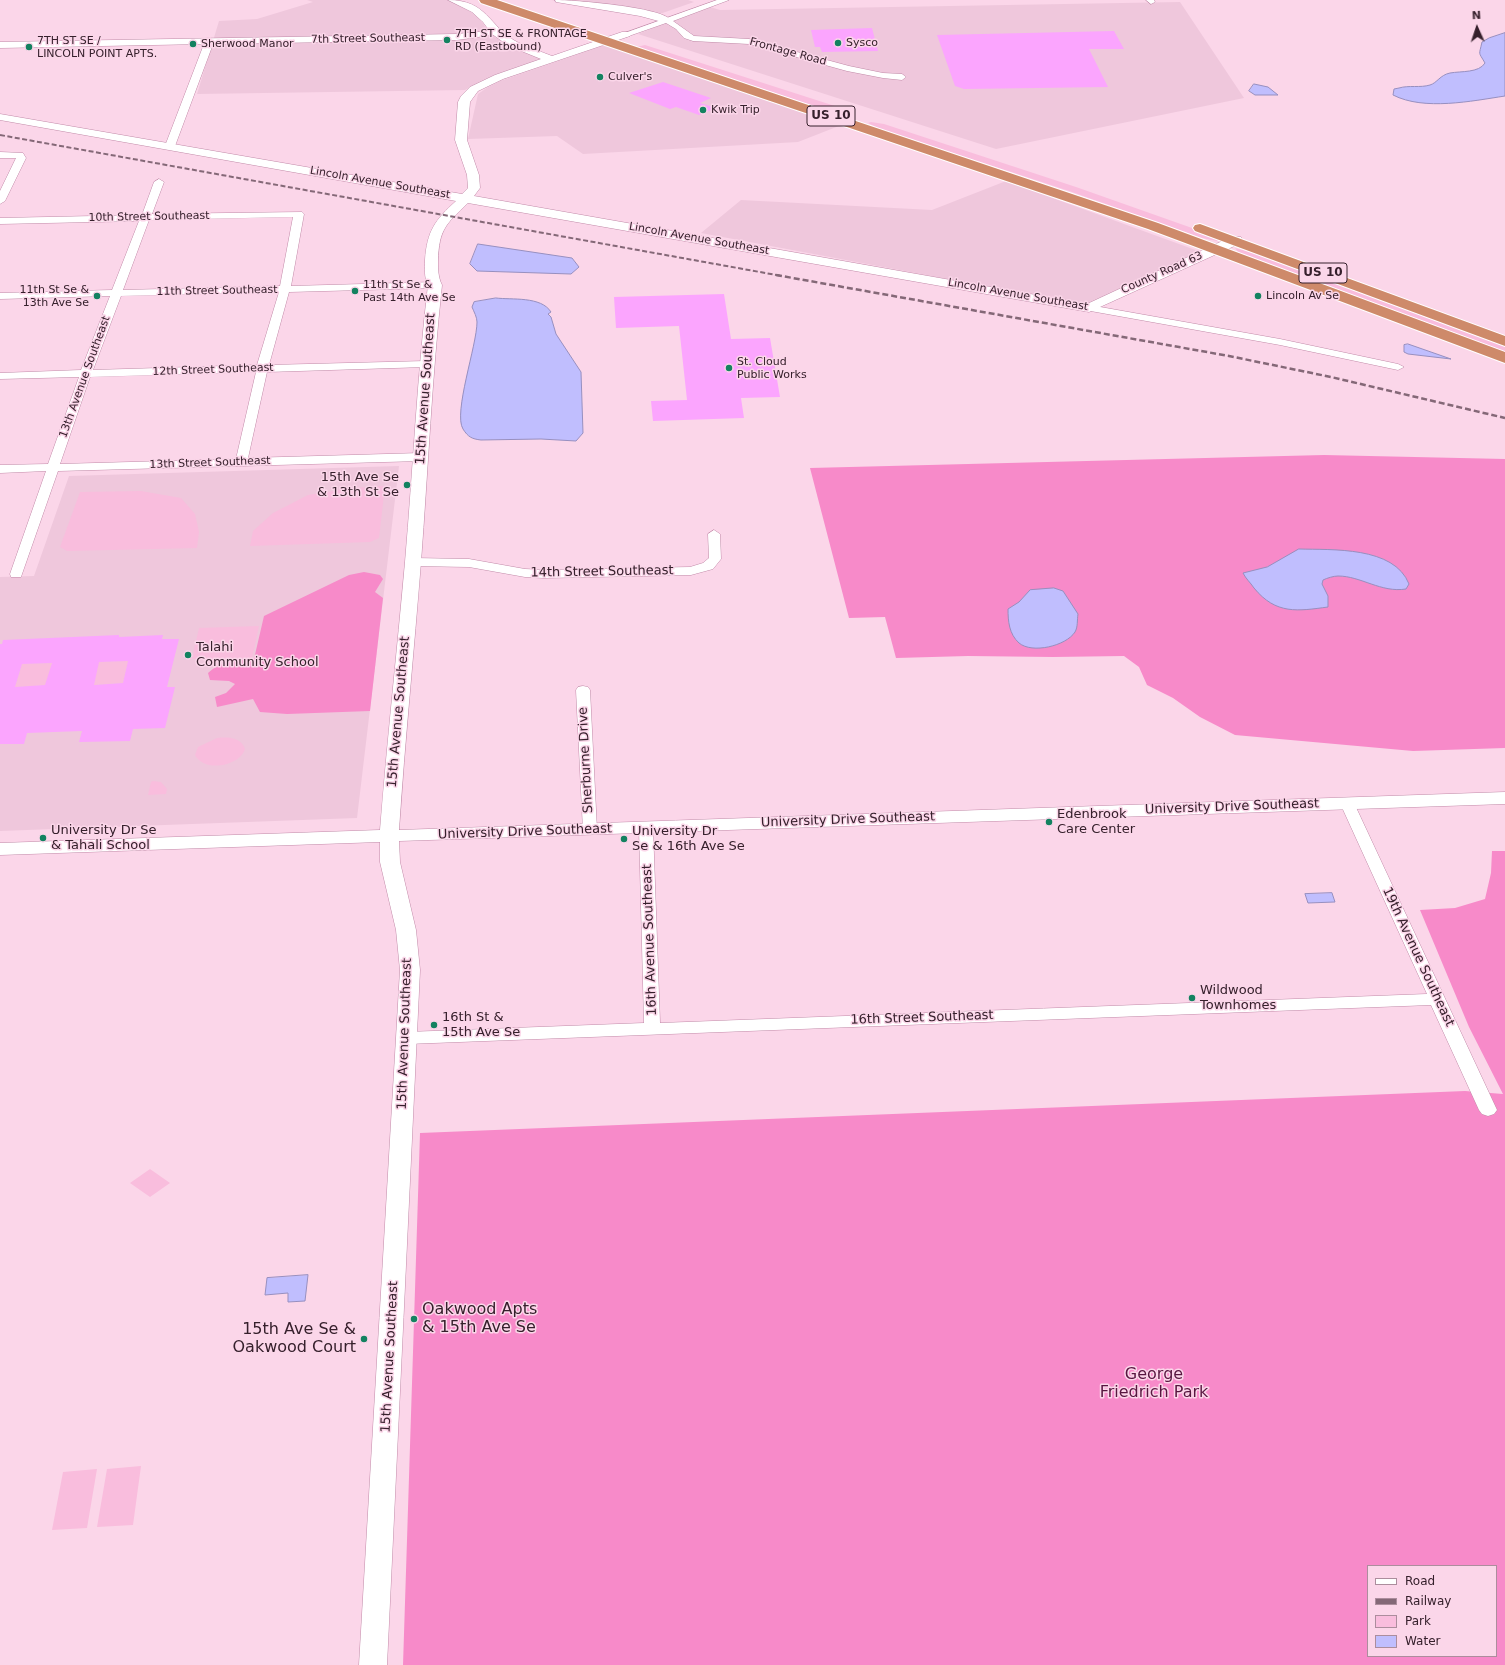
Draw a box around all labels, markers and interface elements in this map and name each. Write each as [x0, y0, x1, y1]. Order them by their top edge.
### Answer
north arrow [1457, 8, 1497, 48]
text: N [1471, 9, 1481, 22]
place label: 7TH ST SE & FRONTAGE RD (Eastbound) [455, 27, 587, 53]
street label: 7th Street Southeast [311, 31, 425, 47]
place label: 7TH ST SE / LINCOLN POINT APTS. [37, 34, 157, 60]
marker: 7TH ST SE & FRONTAGE RD (Eastbound) [442, 35, 452, 45]
street label: Frontage Road [748, 35, 828, 69]
place label: Sysco [846, 36, 878, 50]
place label: Sherwood Manor [201, 37, 294, 51]
marker: Sysco [833, 38, 843, 48]
marker: Sherwood Manor [188, 39, 198, 49]
marker: 7TH ST SE / LINCOLN POINT APTS. [24, 42, 34, 52]
place label: Culver's [608, 70, 652, 84]
marker: Culver's [595, 72, 605, 82]
place label: Kwik Trip [711, 103, 760, 117]
marker: Kwik Trip [698, 105, 708, 115]
road number: US 10 [807, 106, 855, 126]
street label: Lincoln Avenue Southeast [309, 164, 451, 202]
street label: 10th Street Southeast [88, 209, 210, 225]
street label: Lincoln Avenue Southeast [628, 220, 770, 258]
street label: County Road 63 [1119, 249, 1205, 297]
road number: US 10 [1299, 263, 1347, 283]
street label: Lincoln Avenue Southeast [947, 276, 1089, 314]
place label: 11th St Se & Past 14th Ave Se [363, 278, 456, 304]
place label: 11th St Se & 13th Ave Se [20, 283, 89, 309]
street label: 11th Street Southeast [156, 283, 278, 299]
marker: 11th St Se & Past 14th Ave Se [350, 286, 360, 296]
place label: Lincoln Av Se [1266, 289, 1339, 303]
marker: 11th St Se & 13th Ave Se [92, 291, 102, 301]
marker: Lincoln Av Se [1253, 291, 1263, 301]
street label: 15th Avenue Southeast [413, 313, 439, 465]
street label: 13th Avenue Southeast [57, 314, 113, 440]
place label: St. Cloud Public Works [737, 355, 807, 381]
street label: 12th Street Southeast [152, 361, 274, 379]
marker: St. Cloud Public Works [724, 363, 734, 373]
street label: 13th Street Southeast [149, 454, 271, 472]
place label: 15th Ave Se & 13th St Se [317, 470, 399, 501]
marker: 15th Ave Se & 13th St Se [402, 480, 412, 490]
street label: 14th Street Southeast [530, 563, 674, 581]
street label: 15th Avenue Southeast [385, 636, 413, 788]
place label: Talahi Community School [196, 640, 319, 671]
marker: Talahi Community School [183, 650, 193, 660]
street label: Sherburne Drive [575, 706, 597, 814]
street label: University Drive Southeast [1145, 796, 1319, 818]
place label: Edenbrook Care Center [1057, 807, 1135, 838]
street label: University Drive Southeast [761, 809, 935, 831]
marker: Edenbrook Care Center [1044, 817, 1054, 827]
street label: University Drive Southeast [438, 821, 612, 843]
place label: University Dr Se & Tahali School [51, 823, 156, 854]
place label: University Dr Se & 16th Ave Se [632, 824, 745, 855]
marker: University Dr Se & Tahali School [38, 833, 48, 843]
marker: University Dr Se & 16th Ave Se [619, 834, 629, 844]
street label: 16th Avenue Southeast [640, 864, 660, 1016]
street label: 19th Avenue Southeast [1379, 885, 1457, 1029]
street label: 15th Avenue Southeast [395, 958, 415, 1110]
place label: Wildwood Townhomes [1200, 983, 1276, 1014]
marker: Wildwood Townhomes [1187, 993, 1197, 1003]
street label: 16th Street Southeast [850, 1008, 994, 1028]
place label: 16th St & 15th Ave Se [442, 1010, 520, 1041]
marker: 16th St & 15th Ave Se [429, 1020, 439, 1030]
street label: 15th Avenue Southeast [378, 1281, 402, 1433]
place label: Oakwood Apts & 15th Ave Se [422, 1300, 537, 1338]
marker: Oakwood Apts & 15th Ave Se [409, 1314, 419, 1324]
place label: 15th Ave Se & Oakwood Court [232, 1320, 356, 1358]
marker: 15th Ave Se & Oakwood Court [359, 1334, 369, 1344]
park label: George Friedrich Park [1100, 1365, 1208, 1403]
legend [1367, 1565, 1497, 1657]
text: Road [1405, 1574, 1435, 1588]
text: Railway [1405, 1594, 1451, 1608]
text: Park [1405, 1614, 1431, 1628]
text: Water [1405, 1634, 1440, 1648]

